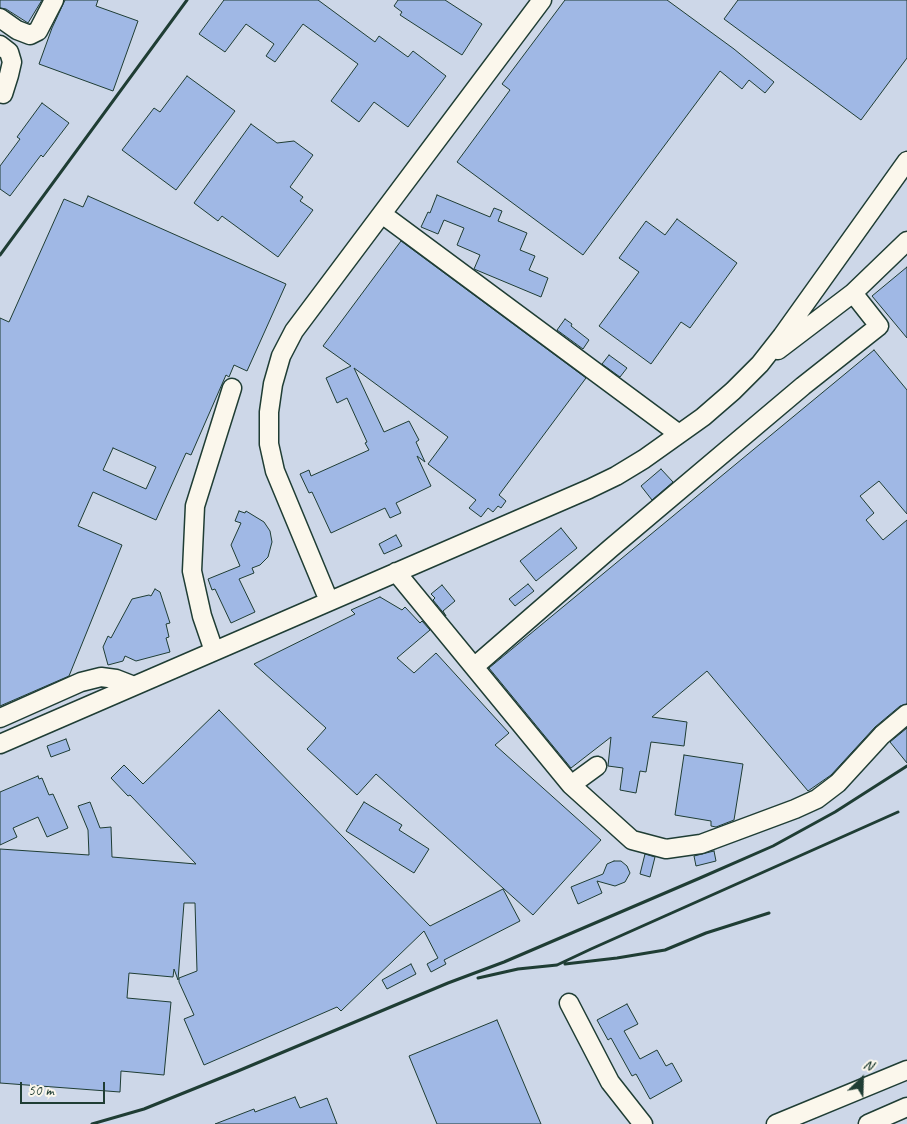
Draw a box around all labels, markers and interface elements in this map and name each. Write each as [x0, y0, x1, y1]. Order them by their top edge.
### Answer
north arrow [837, 1054, 887, 1104]
text: N [861, 1055, 876, 1074]
scale bar [22, 1072, 108, 1104]
text: 50 m [28, 1081, 54, 1100]

